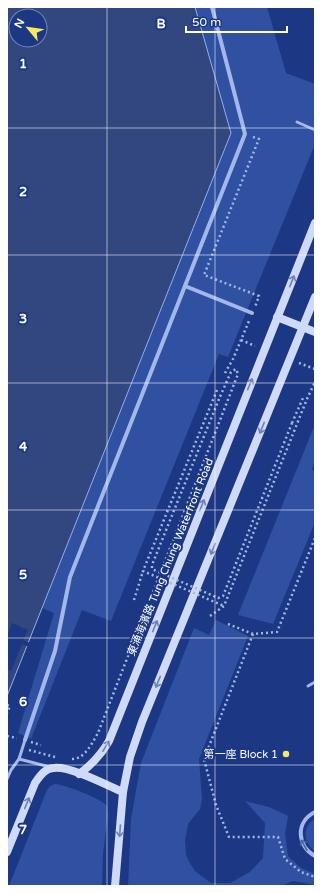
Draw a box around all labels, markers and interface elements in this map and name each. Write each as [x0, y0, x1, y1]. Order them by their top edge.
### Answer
north arrow [8, 8, 48, 48]
scale bar [186, 8, 287, 34]
text: 50 m [192, 15, 221, 29]
text: N [12, 16, 28, 30]
text: B [156, 16, 166, 32]
text: 1 [19, 56, 27, 72]
text: 2 [19, 184, 27, 200]
one-way arrow [288, 275, 296, 287]
text: 3 [19, 311, 27, 327]
one-way arrow [247, 378, 255, 390]
one-way arrow [258, 422, 265, 434]
text: 4 [19, 439, 28, 455]
street label: 東涌海濱路 Tung Chung Waterfront Road [125, 456, 216, 658]
one-way arrow [199, 499, 207, 511]
one-way arrow [208, 542, 216, 554]
text: 5 [19, 567, 27, 583]
one-way arrow [151, 620, 159, 632]
one-way arrow [154, 676, 161, 688]
text: 6 [19, 694, 27, 710]
one-way arrow [102, 740, 110, 752]
place label: 第一座 Block 1 [204, 748, 278, 761]
marker: 第一座 Block 1 [281, 749, 291, 759]
one-way arrow [23, 798, 31, 810]
text: 7 [19, 822, 27, 838]
one-way arrow [116, 824, 123, 837]
one-way arrow [300, 839, 308, 851]

